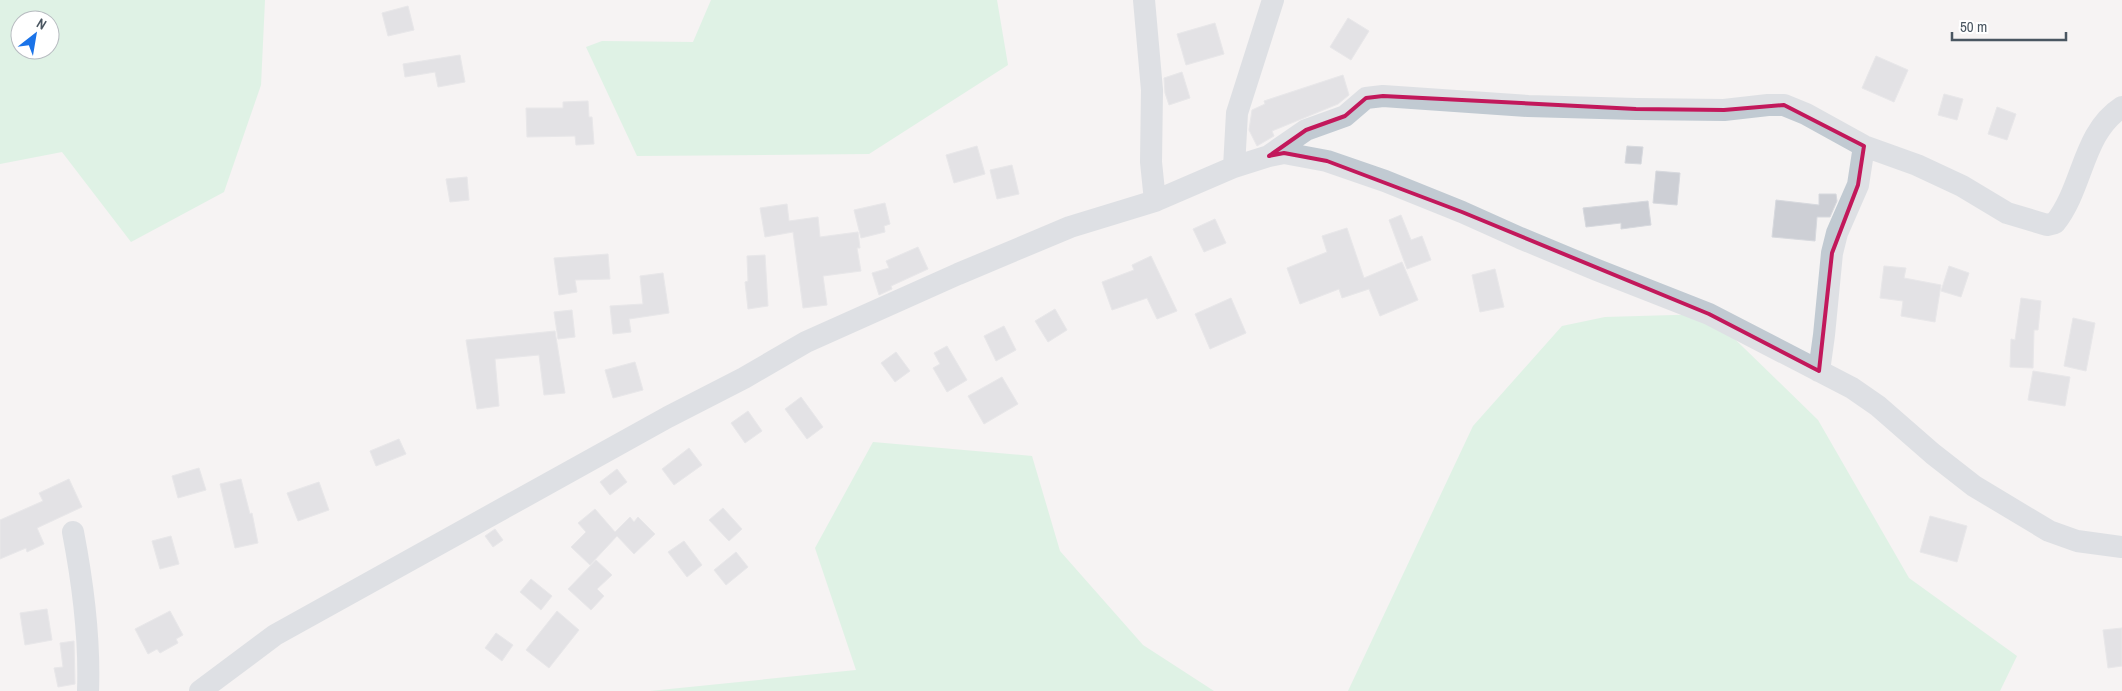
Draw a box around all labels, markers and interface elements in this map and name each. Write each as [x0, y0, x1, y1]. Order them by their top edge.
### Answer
north arrow [10, 10, 60, 60]
scale bar [1952, 10, 2066, 42]
text: N [34, 14, 50, 34]
text: 50 m [1960, 16, 1987, 37]

